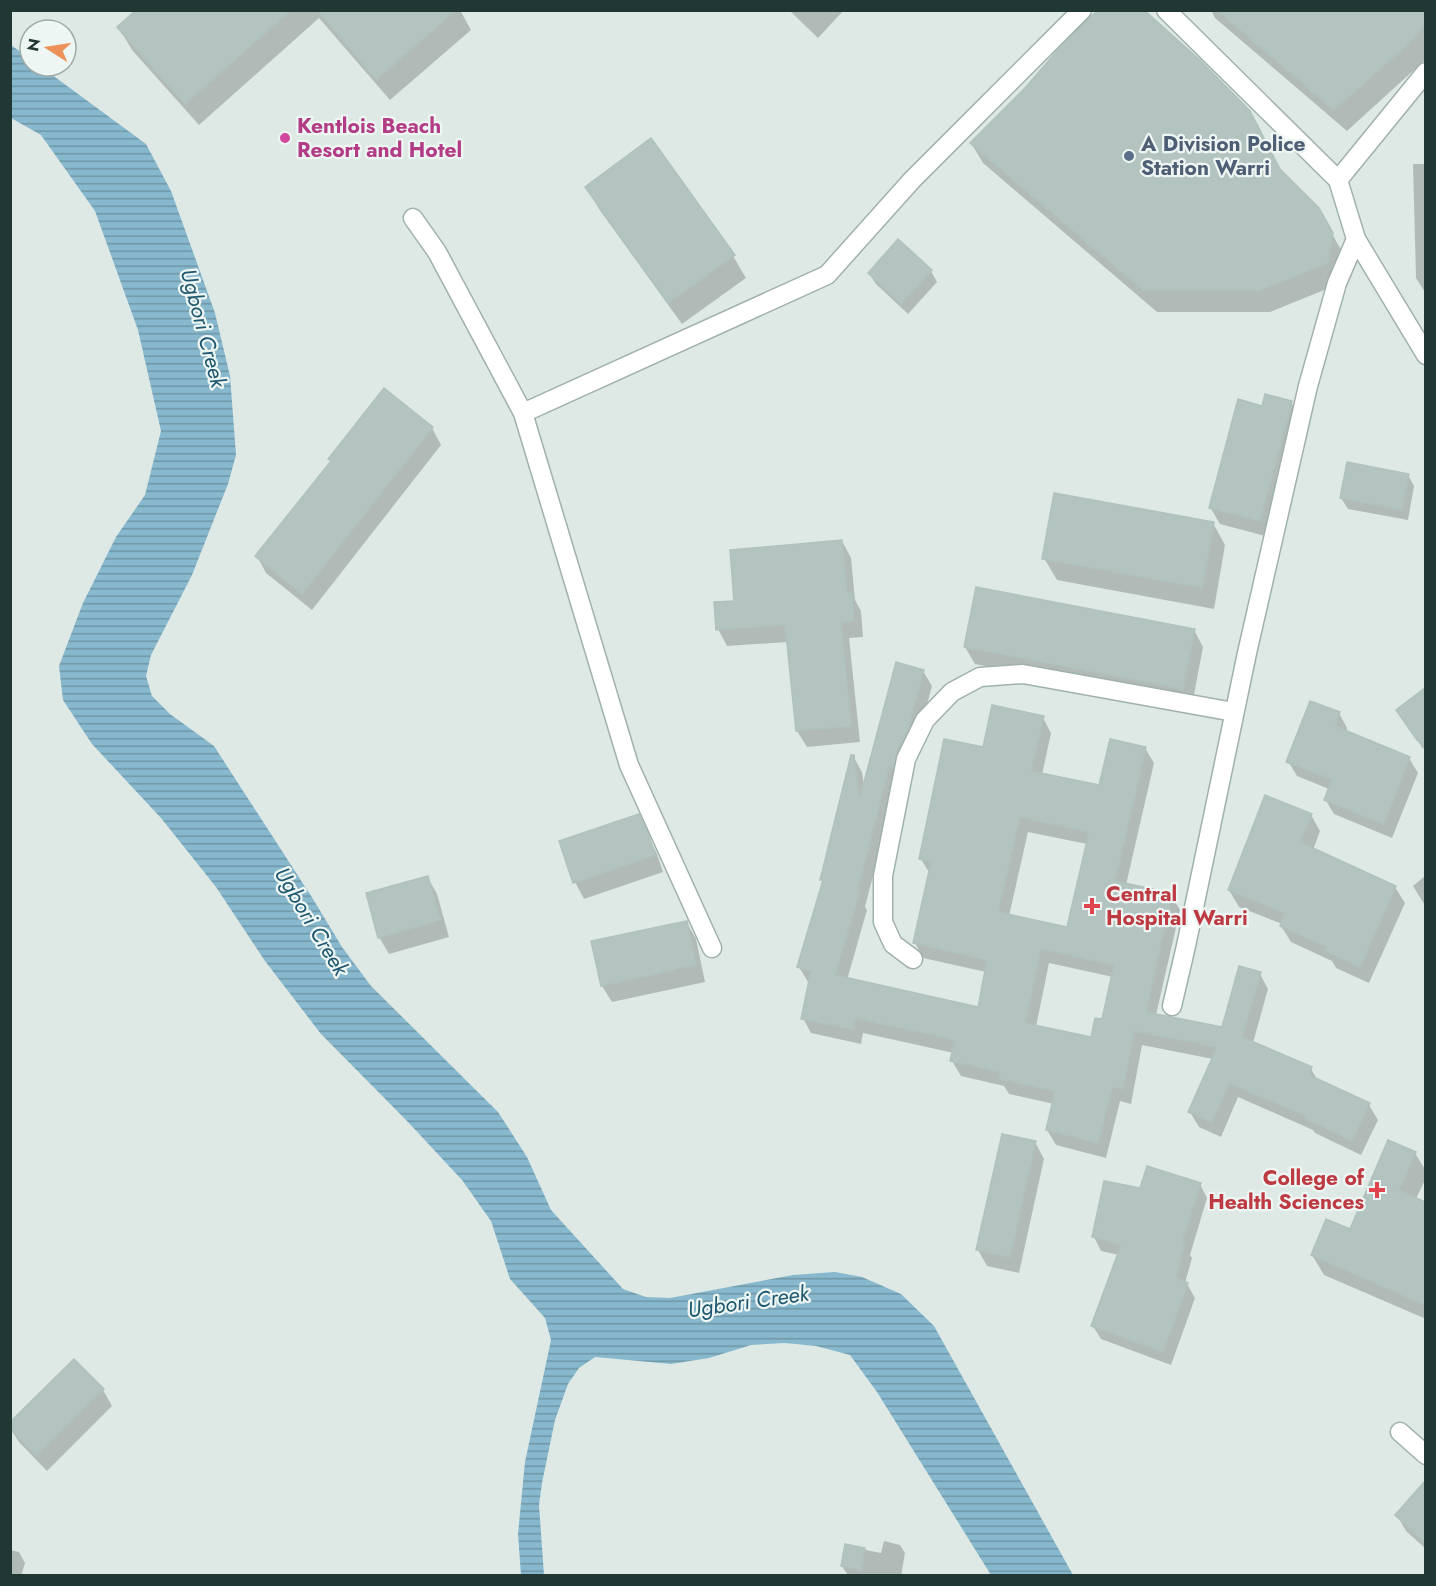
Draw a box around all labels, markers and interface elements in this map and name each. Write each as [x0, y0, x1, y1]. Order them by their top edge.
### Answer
north arrow [18, 18, 78, 78]
text: N [21, 36, 46, 54]
place label: Kentlois Beach Resort and Hotel [297, 111, 462, 165]
place label: A Division Police Station Warri [1140, 129, 1306, 183]
marker: Kentlois Beach Resort and Hotel [278, 131, 292, 145]
marker: A Division Police Station Warri [1122, 149, 1136, 163]
water label: Ugbori Creek [173, 265, 236, 393]
water label: Ugbori Creek [267, 861, 358, 983]
place label: Central Hospital Warri [1106, 879, 1248, 933]
marker: Central Hospital Warri [1083, 897, 1101, 915]
place label: College of Health Sciences [1208, 1163, 1365, 1217]
marker: College of Health Sciences [1368, 1181, 1386, 1199]
water label: Ugbori Creek [685, 1276, 812, 1325]

